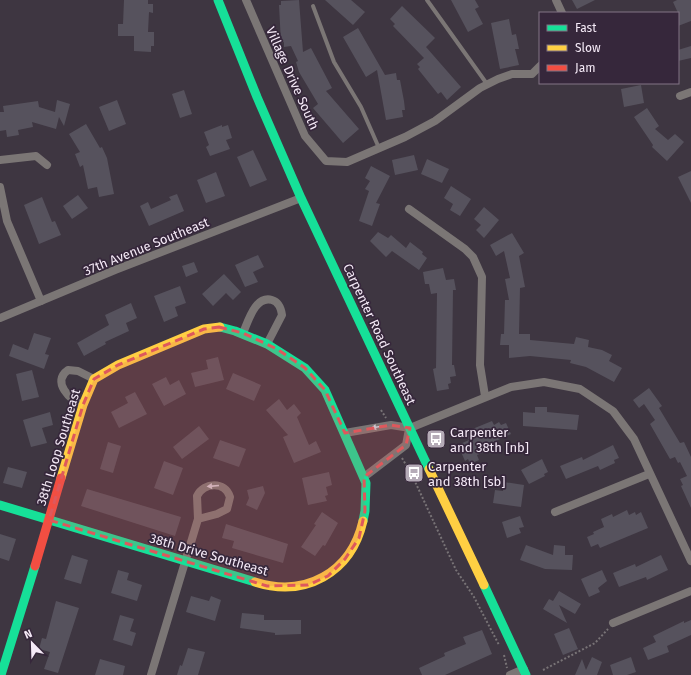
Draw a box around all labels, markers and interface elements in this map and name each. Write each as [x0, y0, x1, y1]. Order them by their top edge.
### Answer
legend [539, 12, 679, 84]
text: Fast [575, 21, 597, 35]
street label: Village Drive South [263, 24, 322, 132]
text: Slow [575, 41, 601, 55]
text: Jam [575, 61, 595, 75]
street label: 37th Avenue Southeast [81, 214, 211, 278]
street label: Carpenter Road Southeast [340, 261, 419, 408]
street label: 38th Loop Southeast [34, 387, 83, 507]
one-way arrow [371, 424, 383, 430]
place label: Carpenter and 38th [nb] [450, 425, 529, 455]
bus stop icon: Carpenter and 38th [nb] [425, 428, 447, 450]
place label: Carpenter and 38th [sb] [428, 459, 505, 489]
bus stop icon: Carpenter and 38th [sb] [403, 462, 425, 484]
one-way arrow [206, 483, 219, 490]
street label: 38th Drive Southeast [148, 530, 270, 579]
north arrow [12, 623, 52, 663]
text: N [22, 627, 34, 642]

